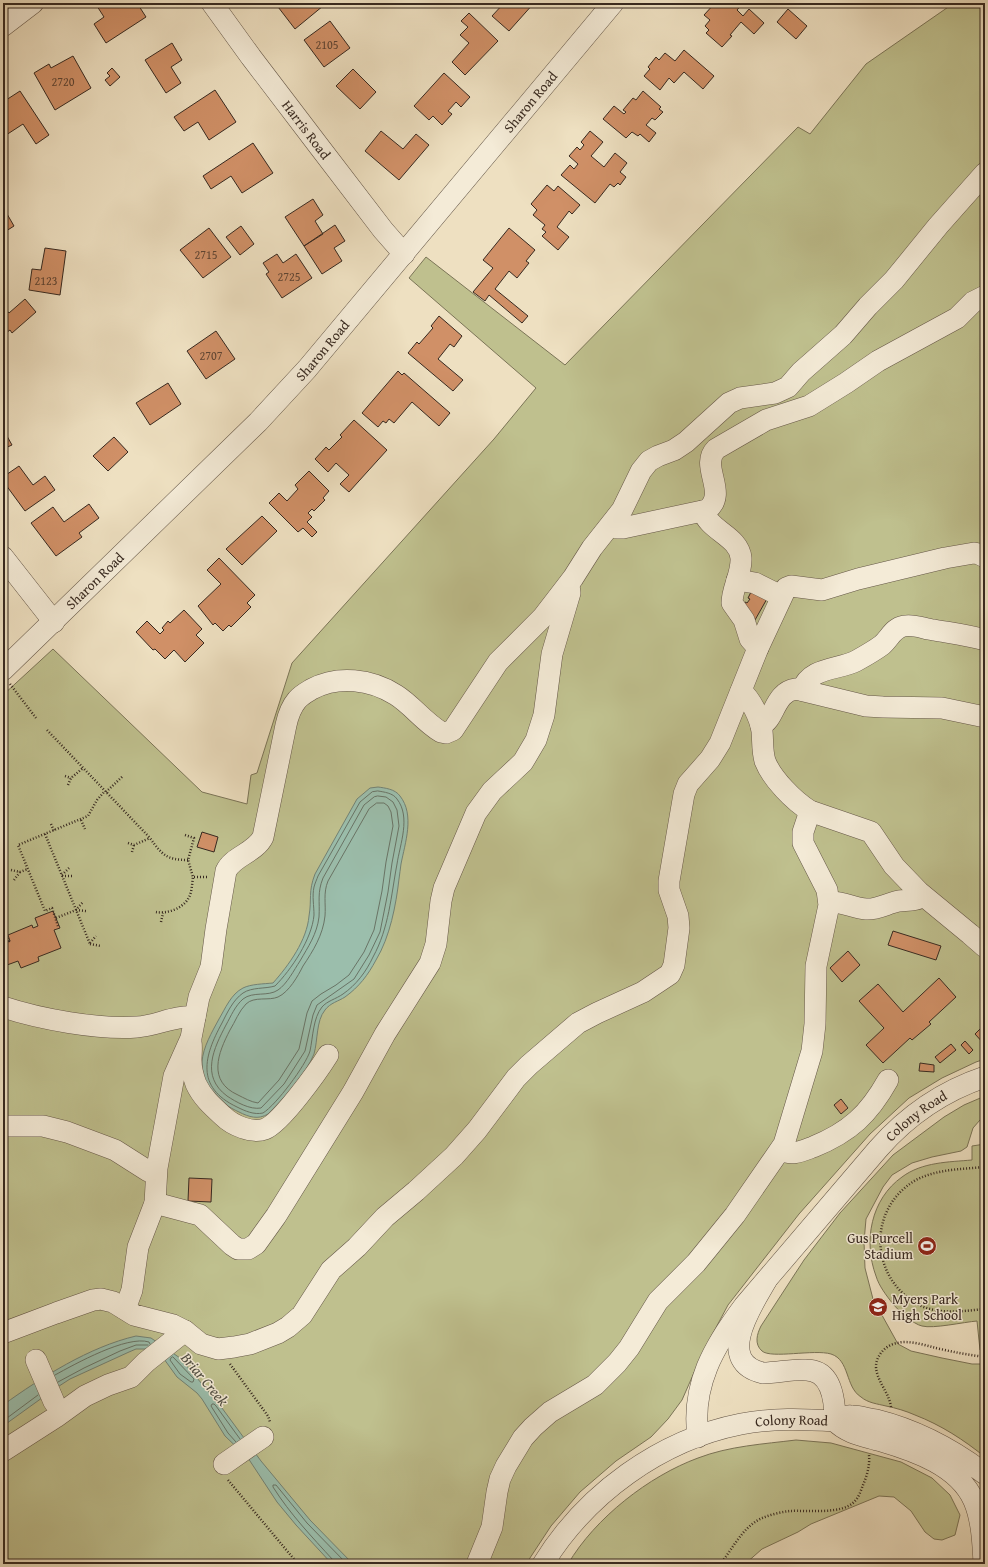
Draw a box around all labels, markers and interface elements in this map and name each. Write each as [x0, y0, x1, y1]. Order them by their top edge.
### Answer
house number: 2105 [315, 36, 339, 53]
street label: Sharon Road [499, 67, 562, 137]
house number: 2720 [51, 73, 75, 90]
street label: Harris Road [277, 96, 336, 164]
house number: 2715 [194, 246, 218, 263]
house number: 2725 [277, 268, 301, 285]
house number: 2123 [34, 272, 58, 289]
street label: Sharon Road [291, 315, 354, 385]
house number: 2707 [199, 347, 223, 364]
street label: Sharon Road [61, 547, 129, 614]
street label: Colony Road [881, 1085, 951, 1146]
place label: Gus Purcell Stadium [847, 1228, 914, 1264]
sports icon: Gus Purcell Stadium [916, 1235, 938, 1257]
place label: Myers Park High School [892, 1289, 962, 1325]
school or university icon: Myers Park High School [867, 1296, 889, 1318]
water label: Briar Creek [176, 1347, 234, 1410]
street label: Colony Road [754, 1409, 829, 1432]

